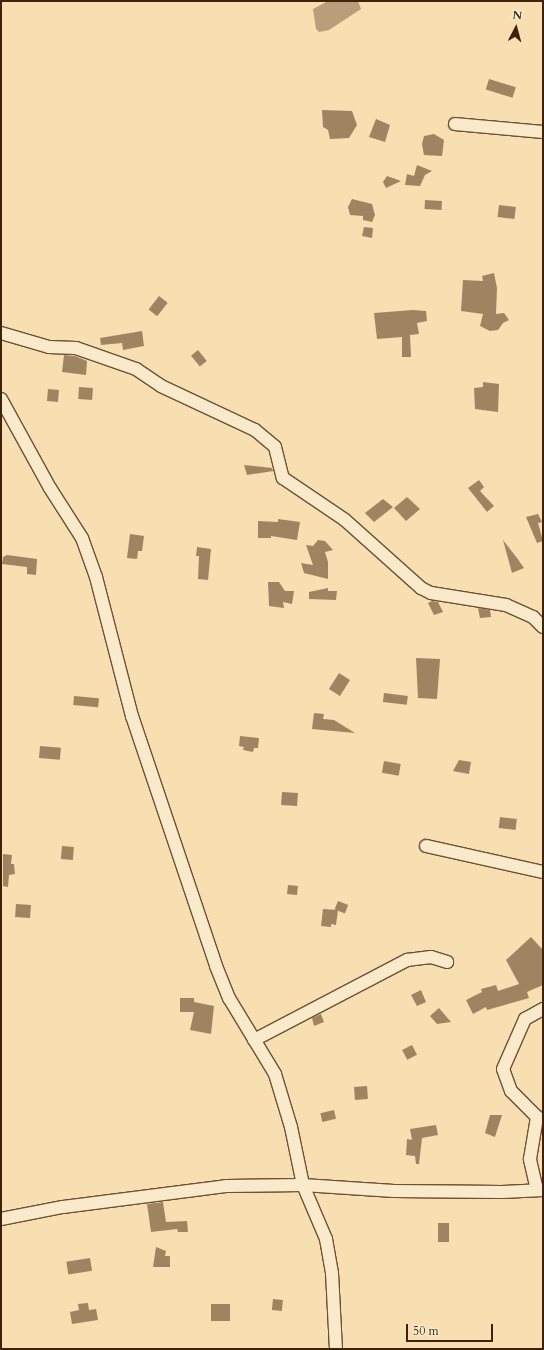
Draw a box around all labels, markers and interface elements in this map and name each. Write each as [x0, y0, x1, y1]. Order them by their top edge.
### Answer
north arrow [496, 8, 536, 48]
text: N [512, 8, 523, 24]
scale bar [408, 1316, 495, 1342]
text: 50 m [413, 1323, 439, 1339]

